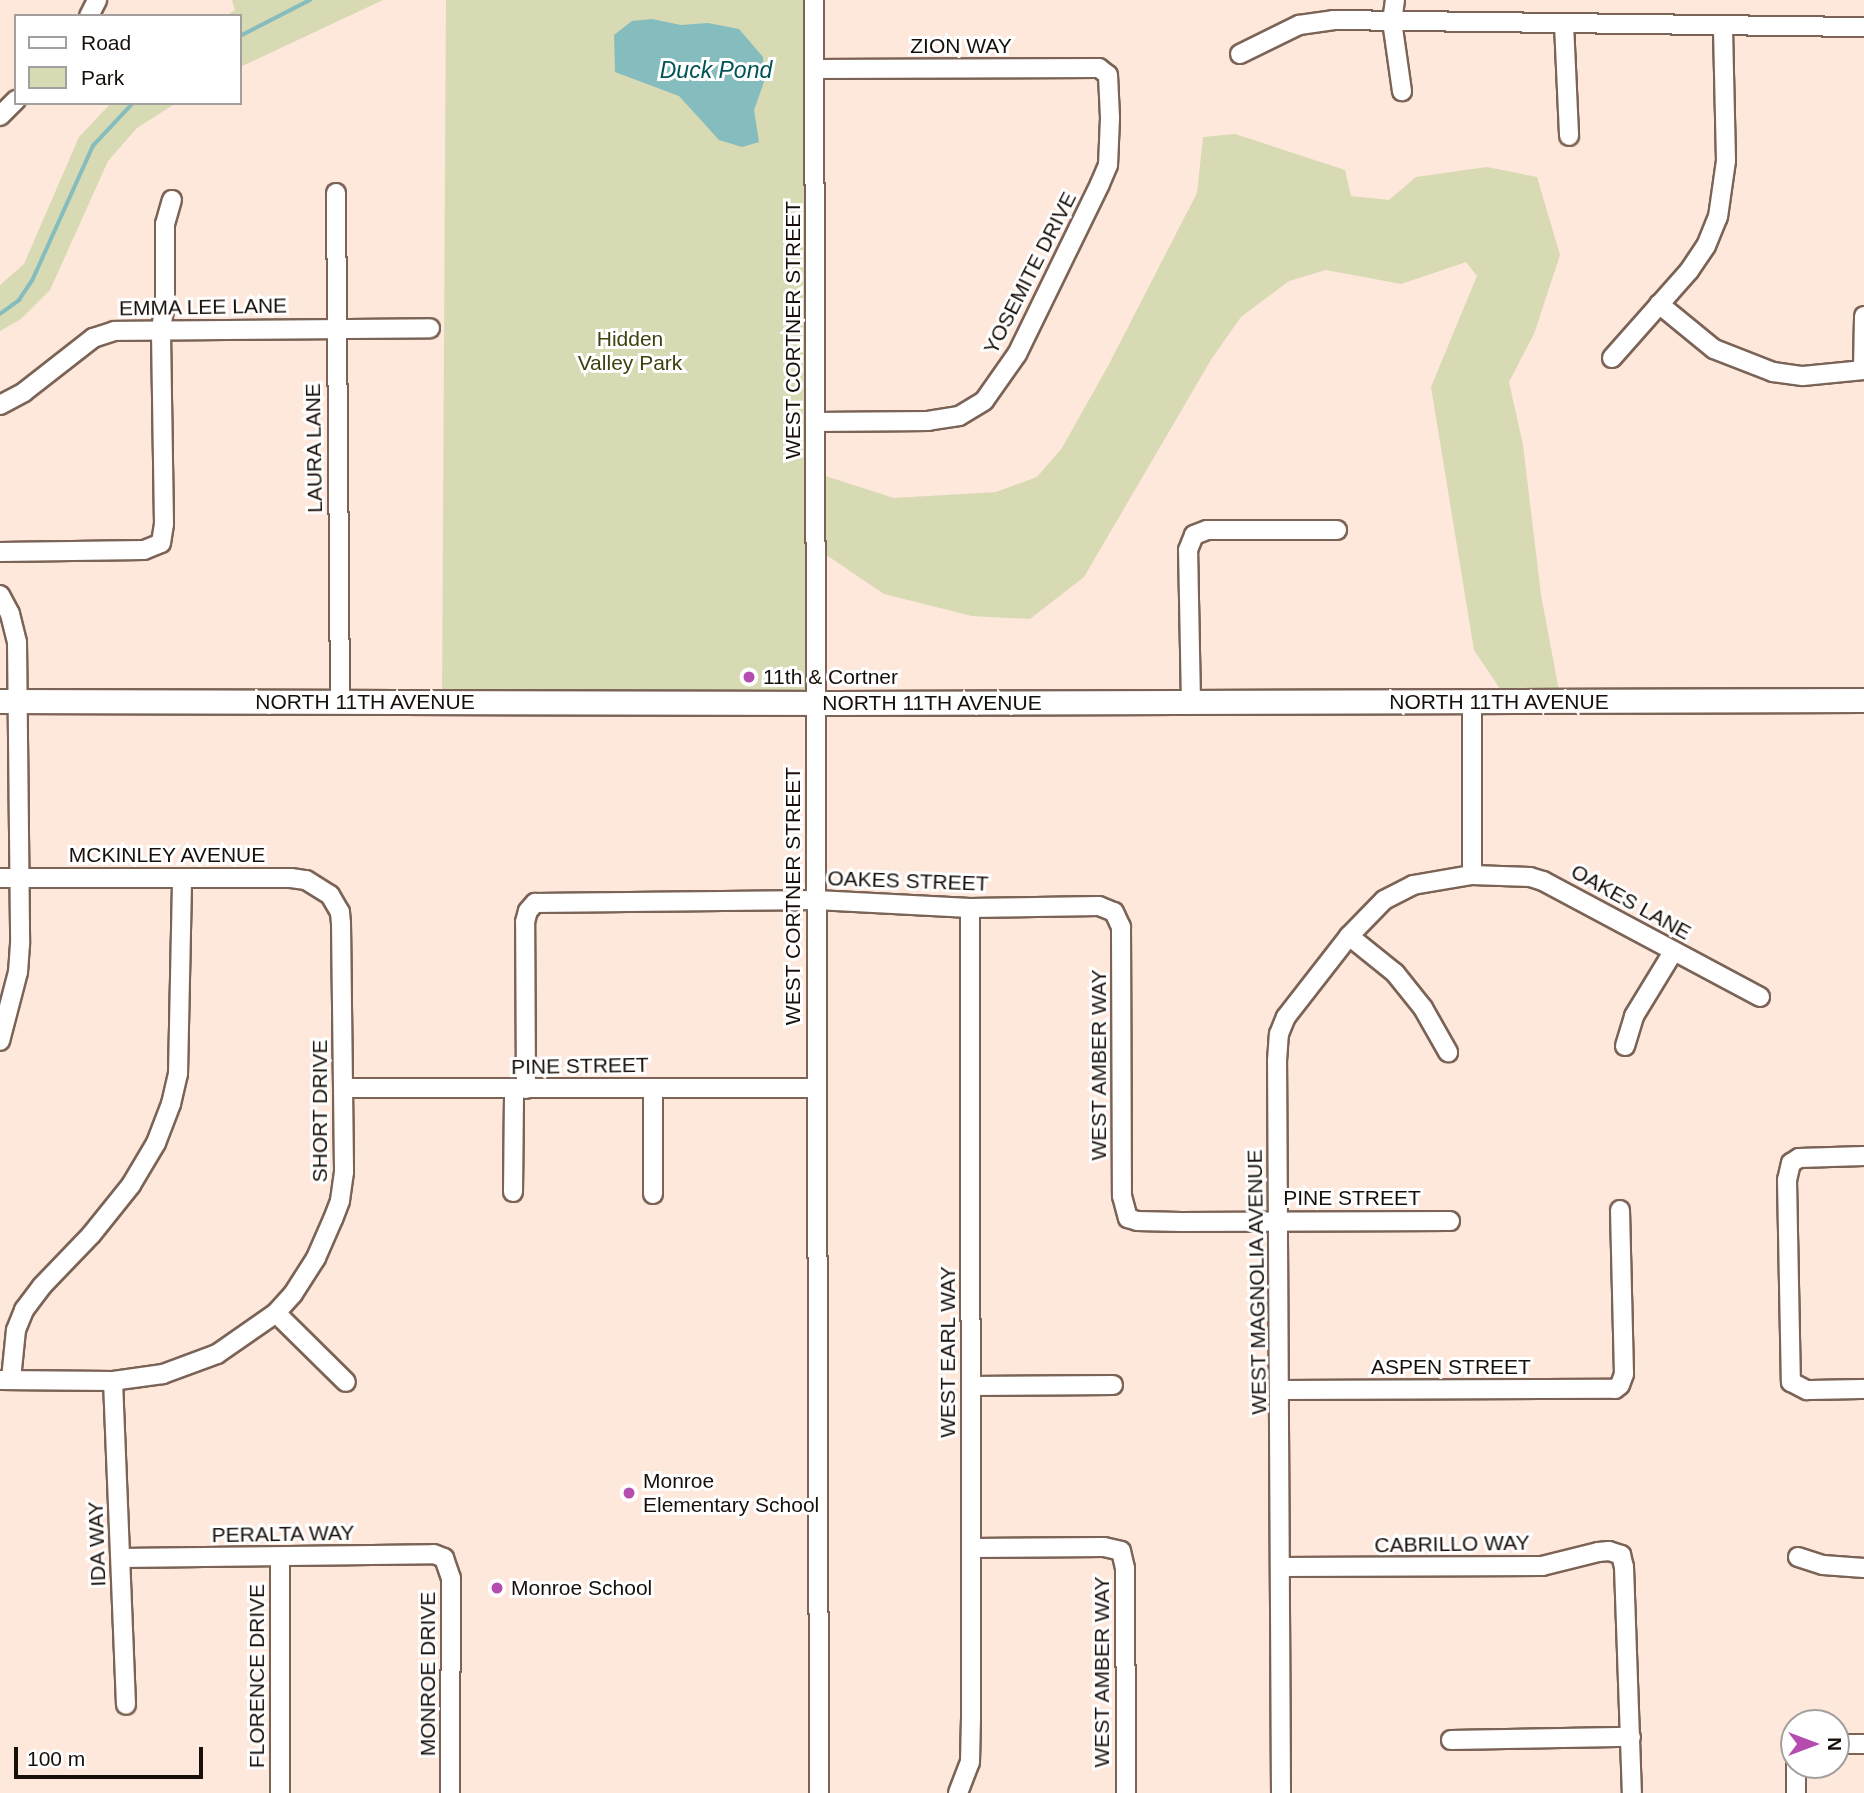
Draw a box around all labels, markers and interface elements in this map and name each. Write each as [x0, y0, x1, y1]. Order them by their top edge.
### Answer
legend [14, 14, 242, 105]
text: Road [81, 31, 131, 54]
street label: ZION WAY [910, 33, 1012, 59]
water label: Duck Pond [660, 56, 772, 84]
text: Park [81, 66, 124, 89]
street label: YOSEMITE DRIVE [978, 188, 1082, 358]
street label: WEST CORTNER STREET [780, 201, 806, 459]
street label: EMMA LEE LANE [118, 293, 288, 321]
park label: Hidden Valley Park [578, 326, 682, 376]
street label: LAURA LANE [300, 382, 328, 514]
place label: 11th & Cortner [763, 664, 898, 690]
marker: 11th & Cortner [741, 669, 757, 685]
street label: NORTH 11TH AVENUE [255, 689, 475, 715]
street label: NORTH 11TH AVENUE [1389, 689, 1609, 715]
street label: NORTH 11TH AVENUE [822, 690, 1042, 716]
street label: WEST CORTNER STREET [780, 767, 806, 1025]
street label: MCKINLEY AVENUE [68, 842, 266, 868]
street label: OAKES LANE [1567, 859, 1695, 945]
street label: OAKES STREET [827, 866, 989, 896]
street label: WEST AMBER WAY [1086, 969, 1112, 1161]
street label: SHORT DRIVE [307, 1039, 333, 1183]
street label: PINE STREET [511, 1052, 649, 1080]
street label: WEST MAGNOLIA AVENUE [1242, 1148, 1272, 1416]
street label: PINE STREET [1283, 1185, 1421, 1211]
street label: WEST EARL WAY [935, 1266, 961, 1438]
street label: ASPEN STREET [1371, 1354, 1531, 1380]
place label: Monroe Elementary School [643, 1468, 819, 1518]
marker: Monroe Elementary School [621, 1485, 637, 1501]
street label: IDA WAY [83, 1500, 111, 1588]
street label: PERALTA WAY [211, 1520, 355, 1548]
street label: CABRILLO WAY [1374, 1530, 1530, 1558]
place label: Monroe School [511, 1575, 652, 1601]
street label: WEST AMBER WAY [1089, 1576, 1115, 1768]
marker: Monroe School [489, 1580, 505, 1596]
street label: FLORENCE DRIVE [244, 1584, 270, 1768]
street label: MONROE DRIVE [415, 1592, 441, 1756]
north arrow [1780, 1709, 1850, 1779]
scale bar [18, 1734, 206, 1778]
text: N [1824, 1737, 1845, 1751]
text: 100 m [27, 1747, 85, 1770]

